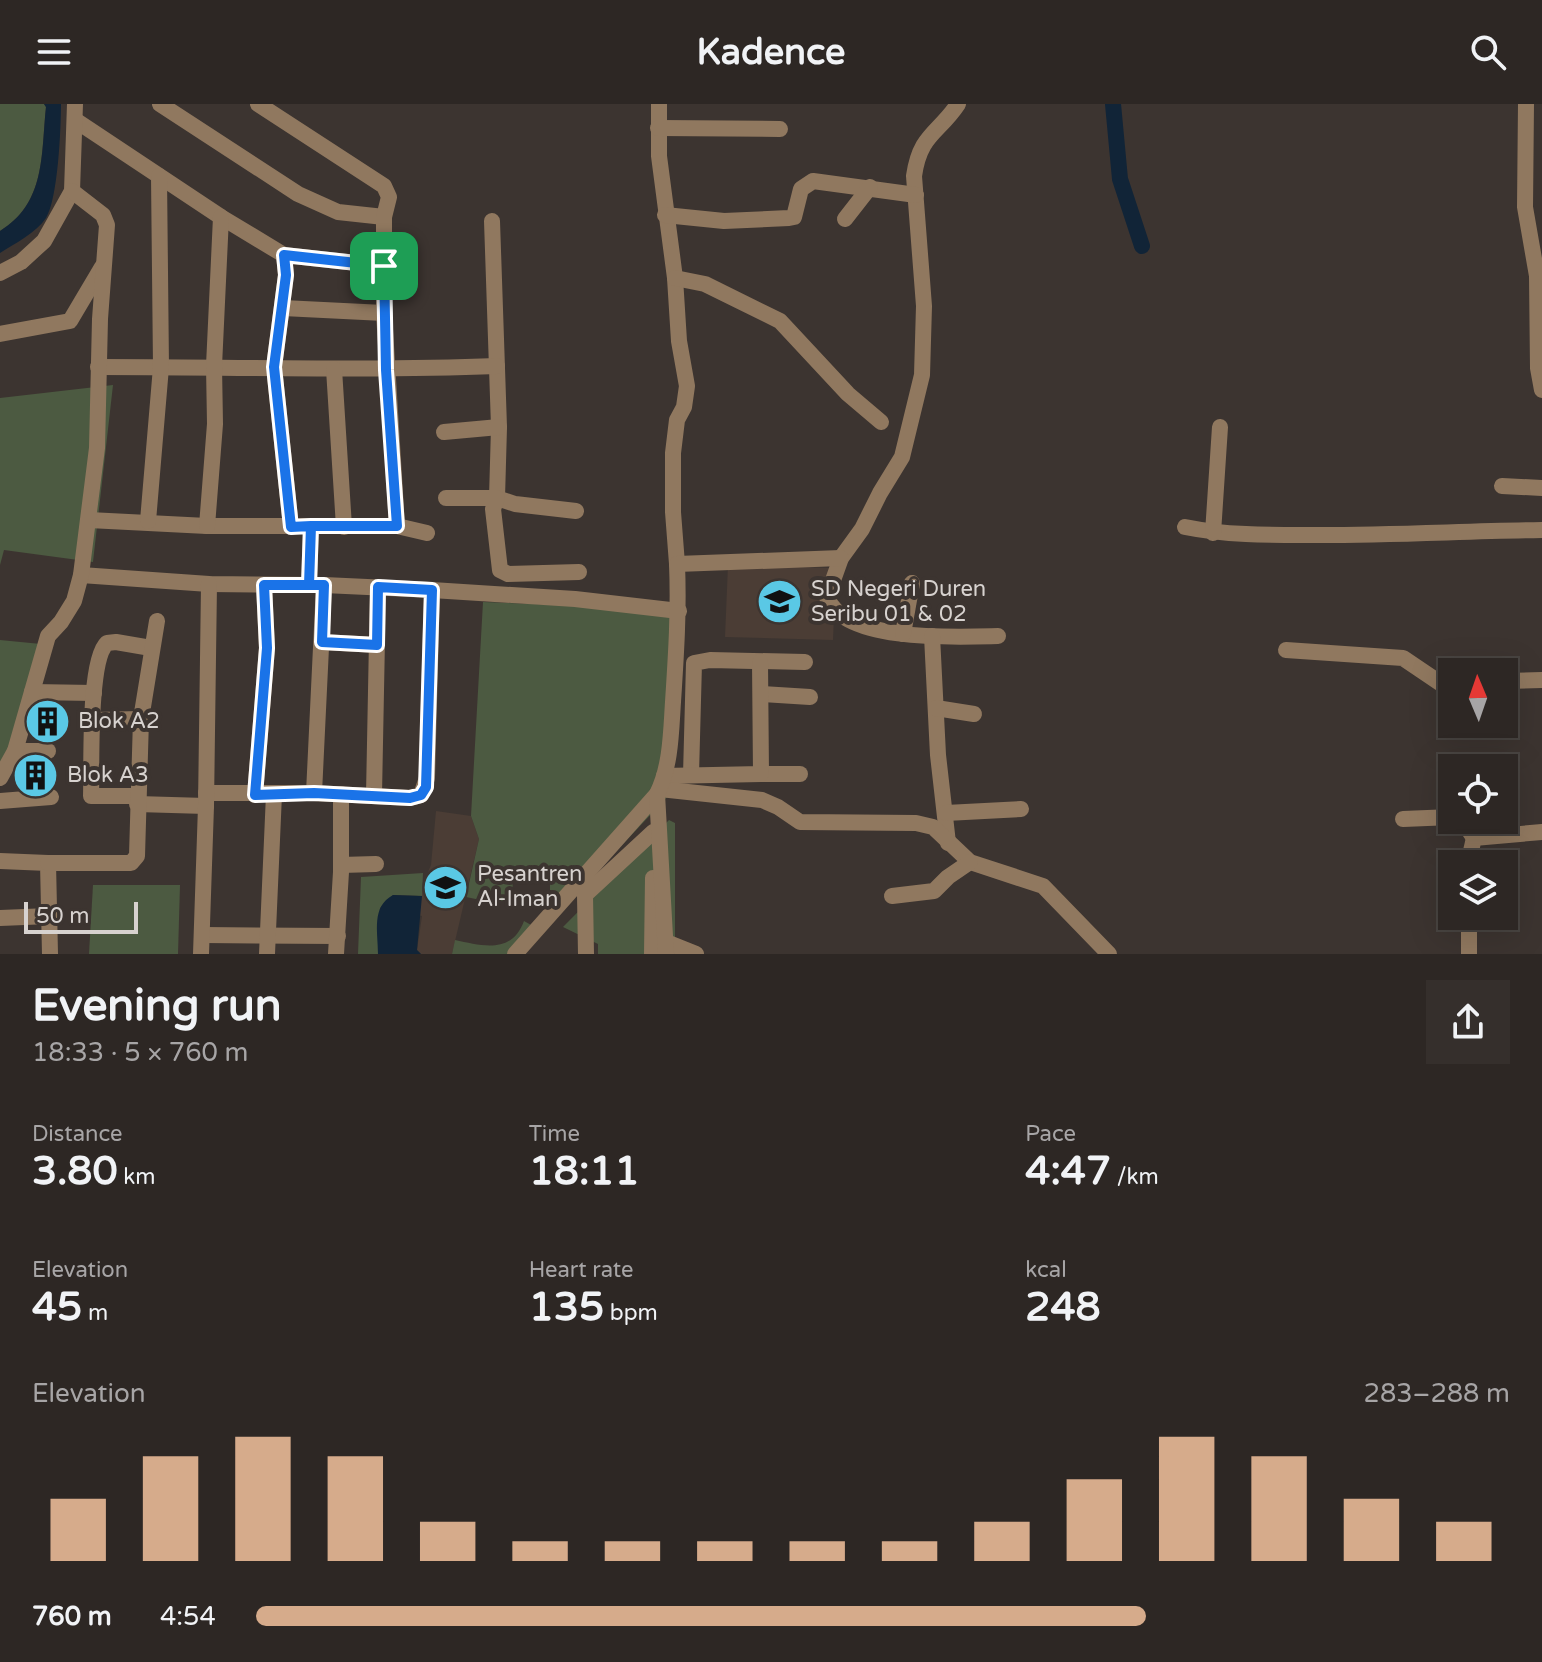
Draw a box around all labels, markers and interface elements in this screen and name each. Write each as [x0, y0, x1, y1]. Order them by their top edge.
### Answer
icon: menu [32, 30, 76, 74]
icon: search [1466, 30, 1510, 74]
text: Kadence [697, 31, 845, 74]
pin [350, 232, 418, 300]
icon: arrive [362, 244, 406, 288]
place label: SD Negeri Duren Seribu 01 & 02 [811, 576, 986, 627]
school or university icon: SD Negeri Duren Seribu 01 & 02 [756, 578, 804, 626]
north arrow [1438, 658, 1518, 738]
map controls [1438, 658, 1518, 930]
building icon: Blok A2 [23, 697, 71, 745]
place label: Blok A2 [78, 708, 160, 734]
building icon: Blok A3 [12, 751, 60, 799]
button: locate [1438, 754, 1518, 834]
place label: Blok A3 [67, 762, 149, 788]
button: layers [1438, 850, 1518, 930]
place label: Pesantren Al-Iman [477, 861, 582, 912]
school or university icon: Pesantren Al-Iman [422, 863, 470, 911]
scale bar [24, 898, 138, 934]
text: 50 m [36, 903, 90, 929]
text: Evening run [32, 980, 281, 1033]
button: share [1426, 980, 1510, 1064]
text: 18:33 · 5 × 760 m [32, 1037, 248, 1068]
text: Distance [32, 1121, 123, 1147]
text: Time [529, 1121, 580, 1147]
text: Pace [1025, 1121, 1076, 1147]
text: 3.80 [32, 1147, 118, 1195]
text: 18:11 [529, 1147, 640, 1195]
text: 4:47 [1025, 1147, 1111, 1195]
text: km [118, 1164, 155, 1190]
text: /km [1111, 1164, 1159, 1190]
text: Elevation [32, 1257, 128, 1283]
text: Heart rate [529, 1257, 634, 1283]
text: kcal [1025, 1257, 1067, 1283]
text: 45 [32, 1283, 82, 1331]
text: 135 [529, 1283, 604, 1331]
text: 248 [1025, 1283, 1101, 1331]
text: m [82, 1300, 108, 1326]
text: bpm [604, 1300, 658, 1326]
text: Elevation [32, 1378, 146, 1409]
text: 283–288 m [1364, 1378, 1510, 1409]
text: 760 m [32, 1601, 112, 1632]
text: 4:54 [160, 1601, 216, 1632]

